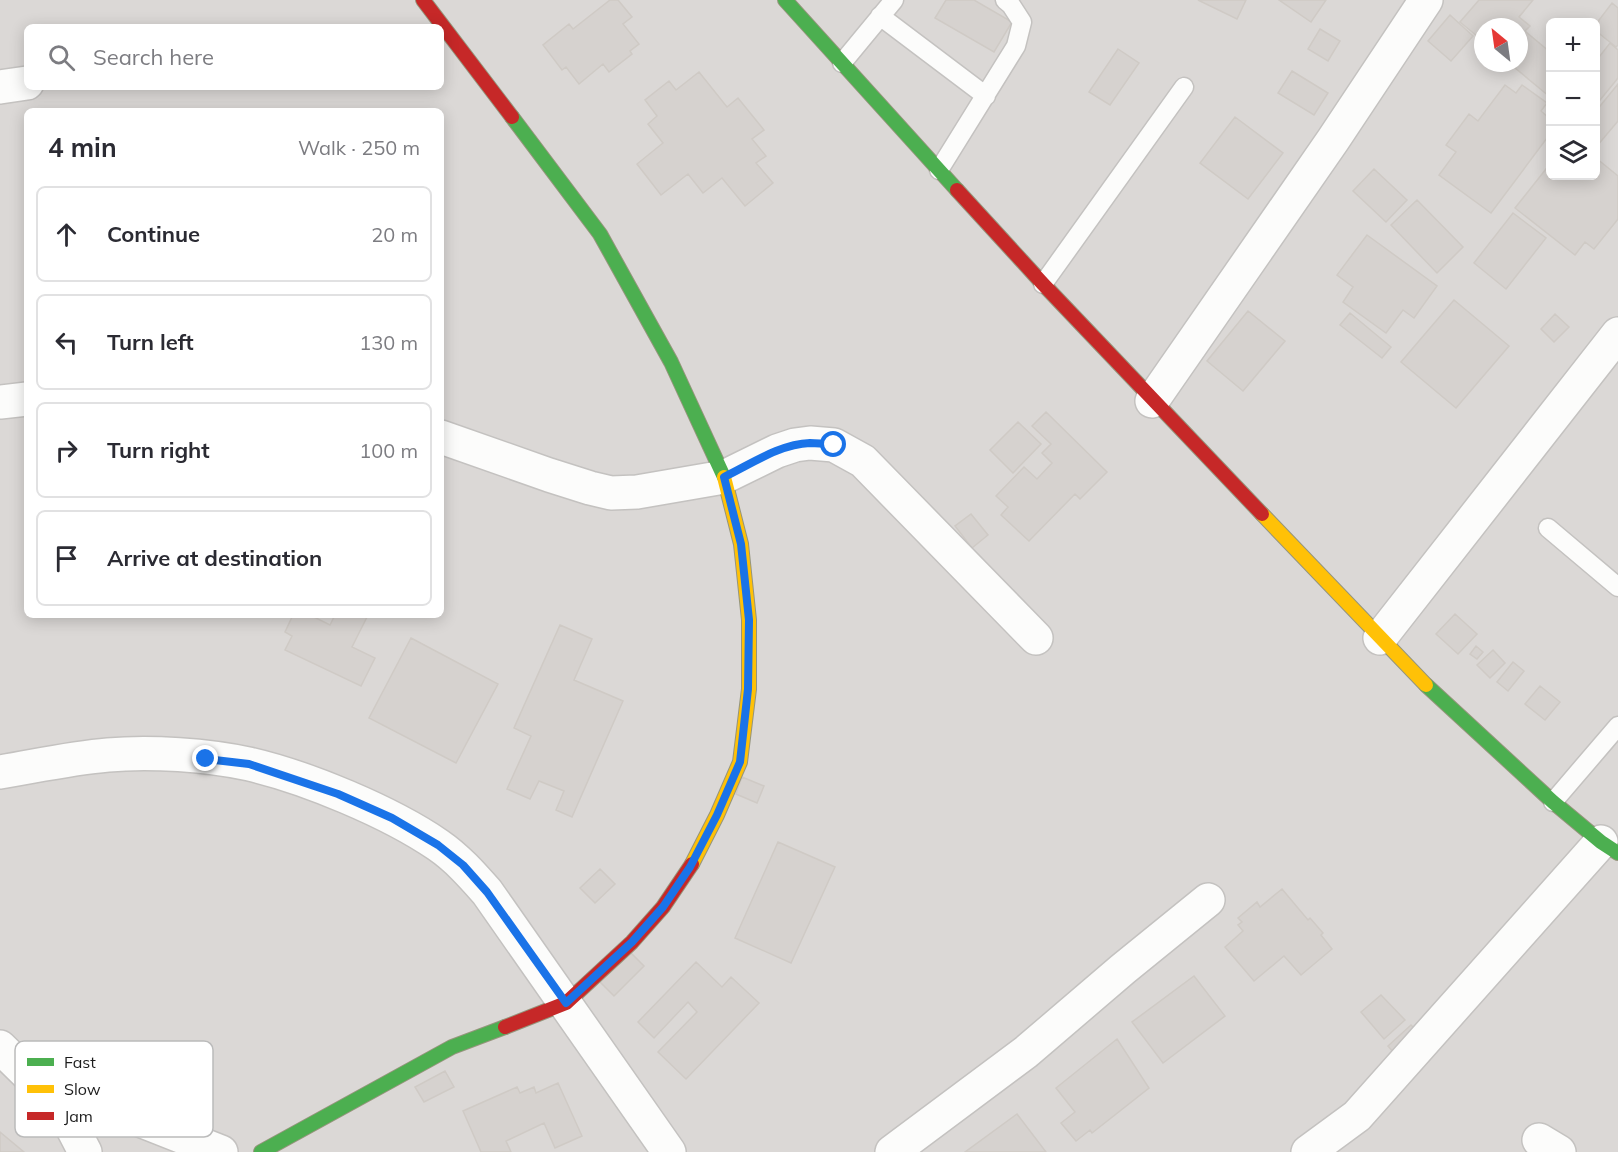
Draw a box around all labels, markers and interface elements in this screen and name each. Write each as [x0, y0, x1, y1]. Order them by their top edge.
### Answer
north arrow [1474, 18, 1528, 72]
map controls [1546, 18, 1600, 180]
button: + [1546, 18, 1600, 72]
search box [24, 24, 444, 90]
icon: search [45, 41, 78, 74]
text: Search here [93, 43, 214, 71]
button: − [1546, 72, 1600, 126]
button: layers [1546, 126, 1600, 180]
text: 4 min [48, 131, 117, 164]
text: Walk · 250 m [298, 135, 420, 160]
icon: ahead [50, 218, 83, 251]
text: Continue [107, 220, 200, 248]
text: 20 m [371, 222, 418, 247]
icon: left [50, 326, 83, 359]
text: Turn left [107, 328, 194, 356]
text: 130 m [359, 330, 418, 355]
route start [820, 431, 846, 457]
icon: right [50, 434, 83, 467]
text: Turn right [107, 436, 210, 464]
text: 100 m [359, 438, 418, 463]
icon: arrive [50, 542, 83, 575]
text: Arrive at destination [107, 544, 322, 572]
route end [192, 745, 218, 771]
legend [15, 1041, 213, 1137]
text: Fast [64, 1052, 96, 1072]
text: Slow [64, 1079, 101, 1099]
text: Jam [64, 1106, 93, 1126]

